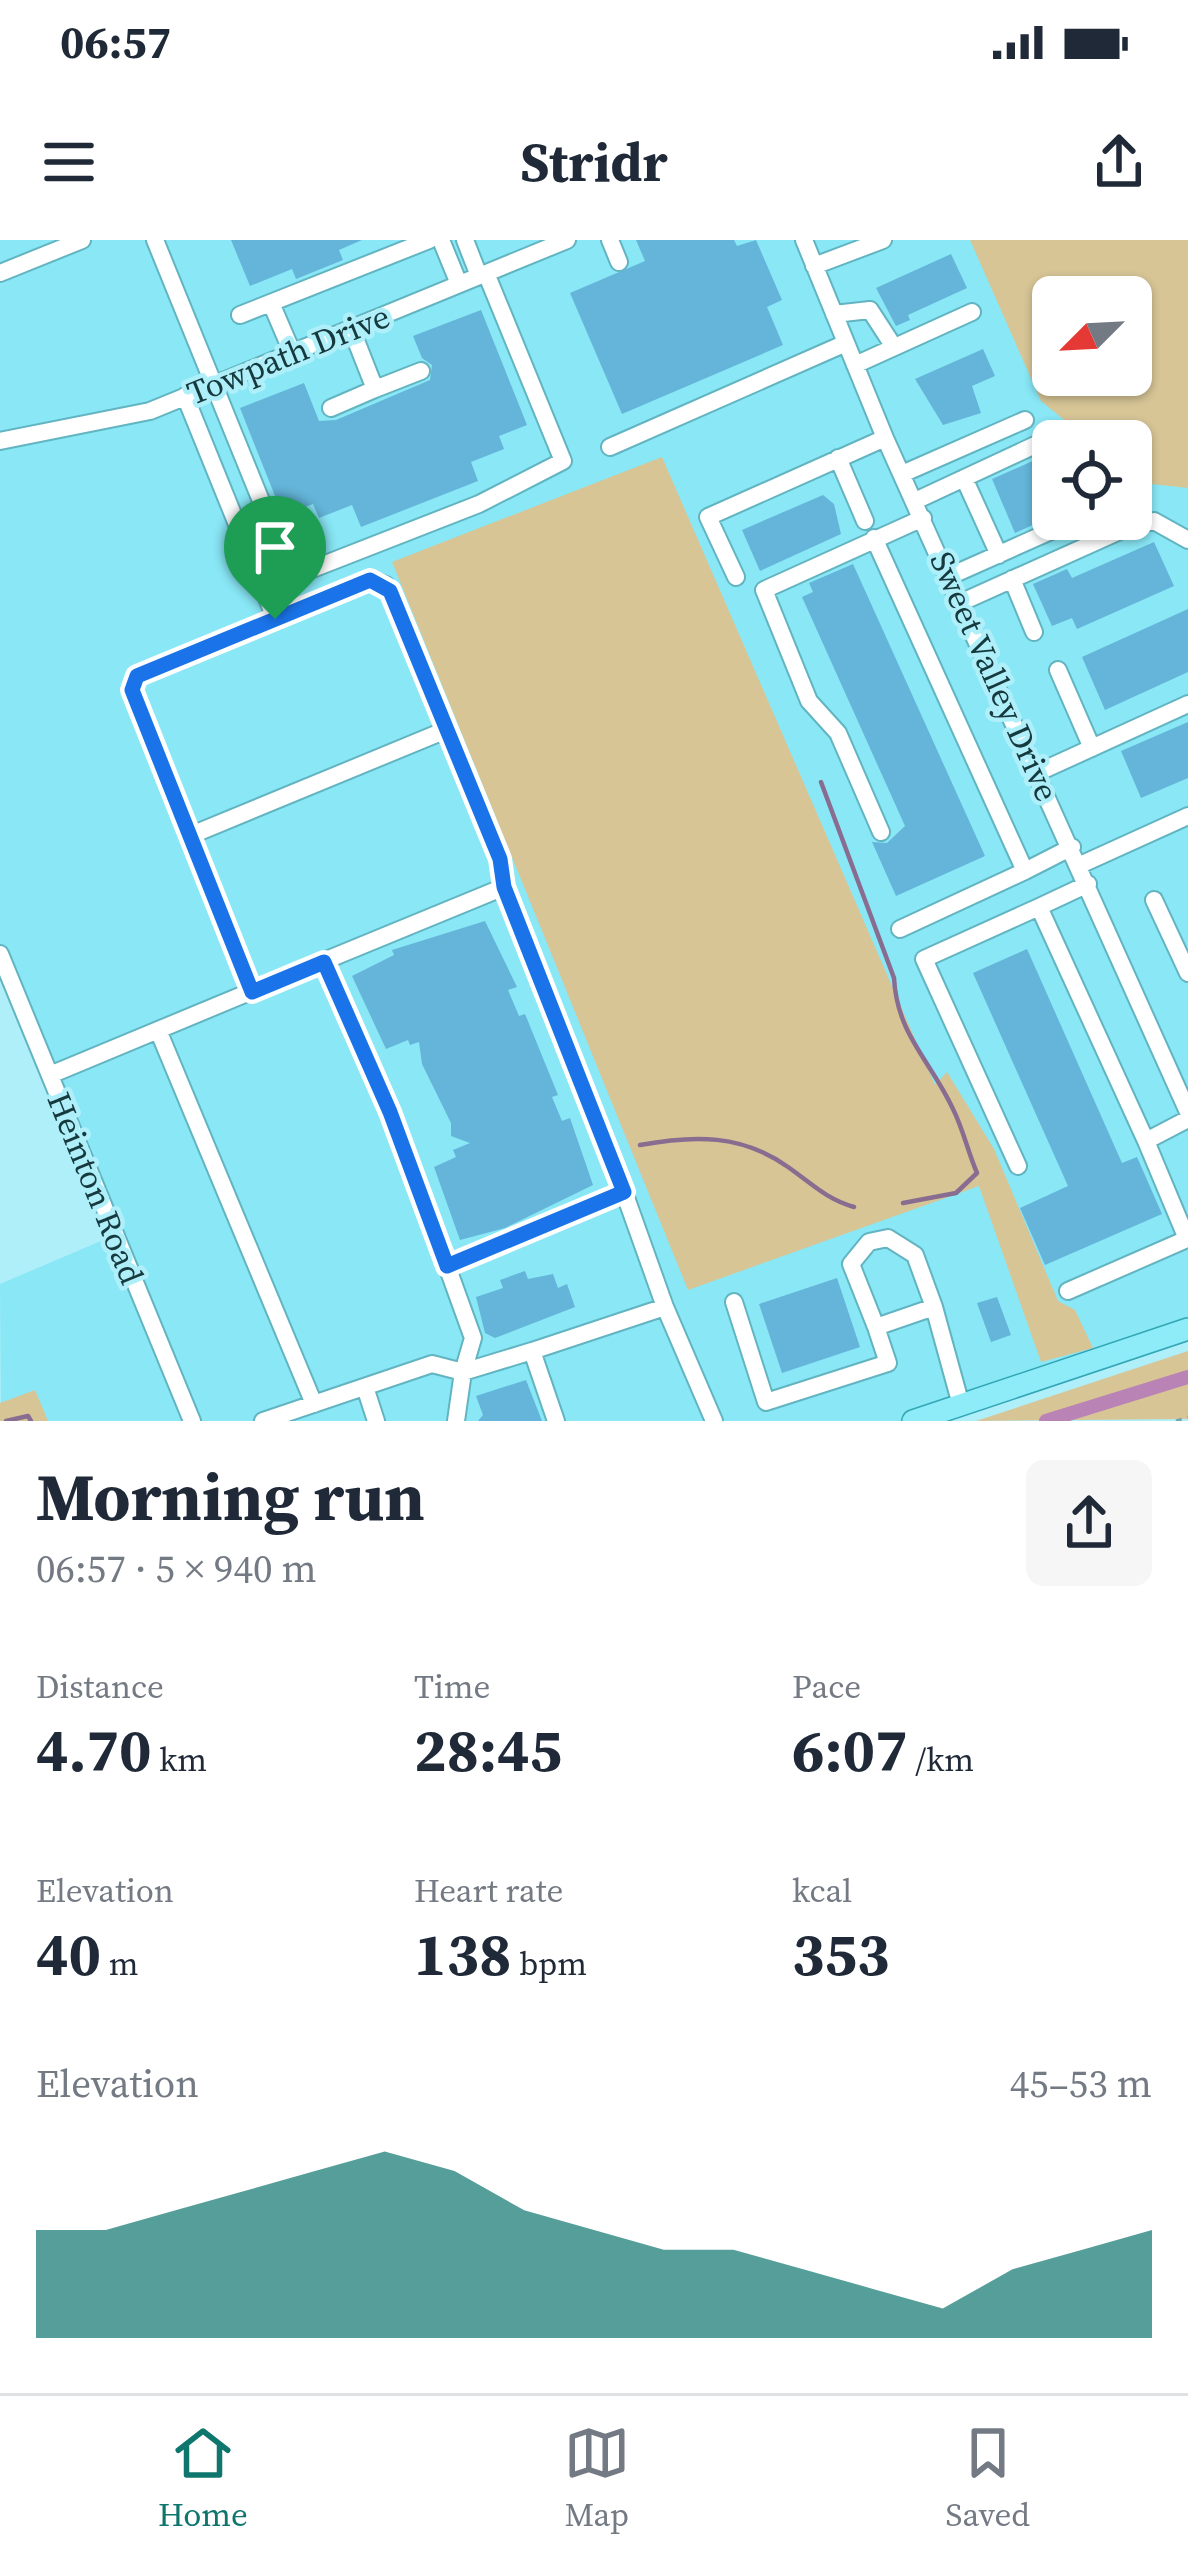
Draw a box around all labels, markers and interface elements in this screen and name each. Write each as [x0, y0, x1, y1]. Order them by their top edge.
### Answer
text: 06:57 [60, 11, 171, 73]
text: Stridr [520, 125, 668, 199]
icon: menu [36, 129, 102, 195]
icon: share [1086, 129, 1152, 195]
north arrow [1032, 276, 1152, 396]
map controls [1032, 276, 1152, 540]
street label: Towpath Drive [180, 293, 396, 416]
button: locate [1032, 420, 1152, 540]
pin [224, 496, 326, 619]
icon: arrive [242, 514, 308, 580]
street label: Sweet Valley Drive [919, 544, 1070, 808]
street label: Heinton Road [37, 1086, 155, 1291]
text: Morning run [36, 1452, 425, 1542]
button: share [1026, 1460, 1152, 1586]
text: 06:57 · 5 × 940 m [36, 1542, 317, 1595]
text: Distance [36, 1664, 164, 1709]
text: Time [414, 1664, 490, 1709]
text: Pace [792, 1664, 861, 1709]
text: 4.70 [36, 1709, 152, 1791]
text: 28:45 [414, 1709, 562, 1791]
text: 6:07 [792, 1709, 908, 1791]
text: km [152, 1737, 207, 1782]
text: /km [908, 1737, 974, 1782]
text: Elevation [36, 1868, 174, 1913]
text: Heart rate [414, 1868, 563, 1913]
text: kcal [792, 1868, 852, 1913]
text: 40 [36, 1913, 101, 1995]
text: 138 [414, 1913, 512, 1995]
text: 353 [792, 1913, 890, 1995]
text: m [101, 1941, 138, 1986]
text: bpm [512, 1941, 587, 1986]
text: Elevation [36, 2057, 199, 2110]
text: 45–53 m [1010, 2057, 1152, 2110]
tab: Home [158, 2420, 248, 2537]
tab: Map [564, 2420, 630, 2537]
tab: Saved [945, 2420, 1030, 2537]

